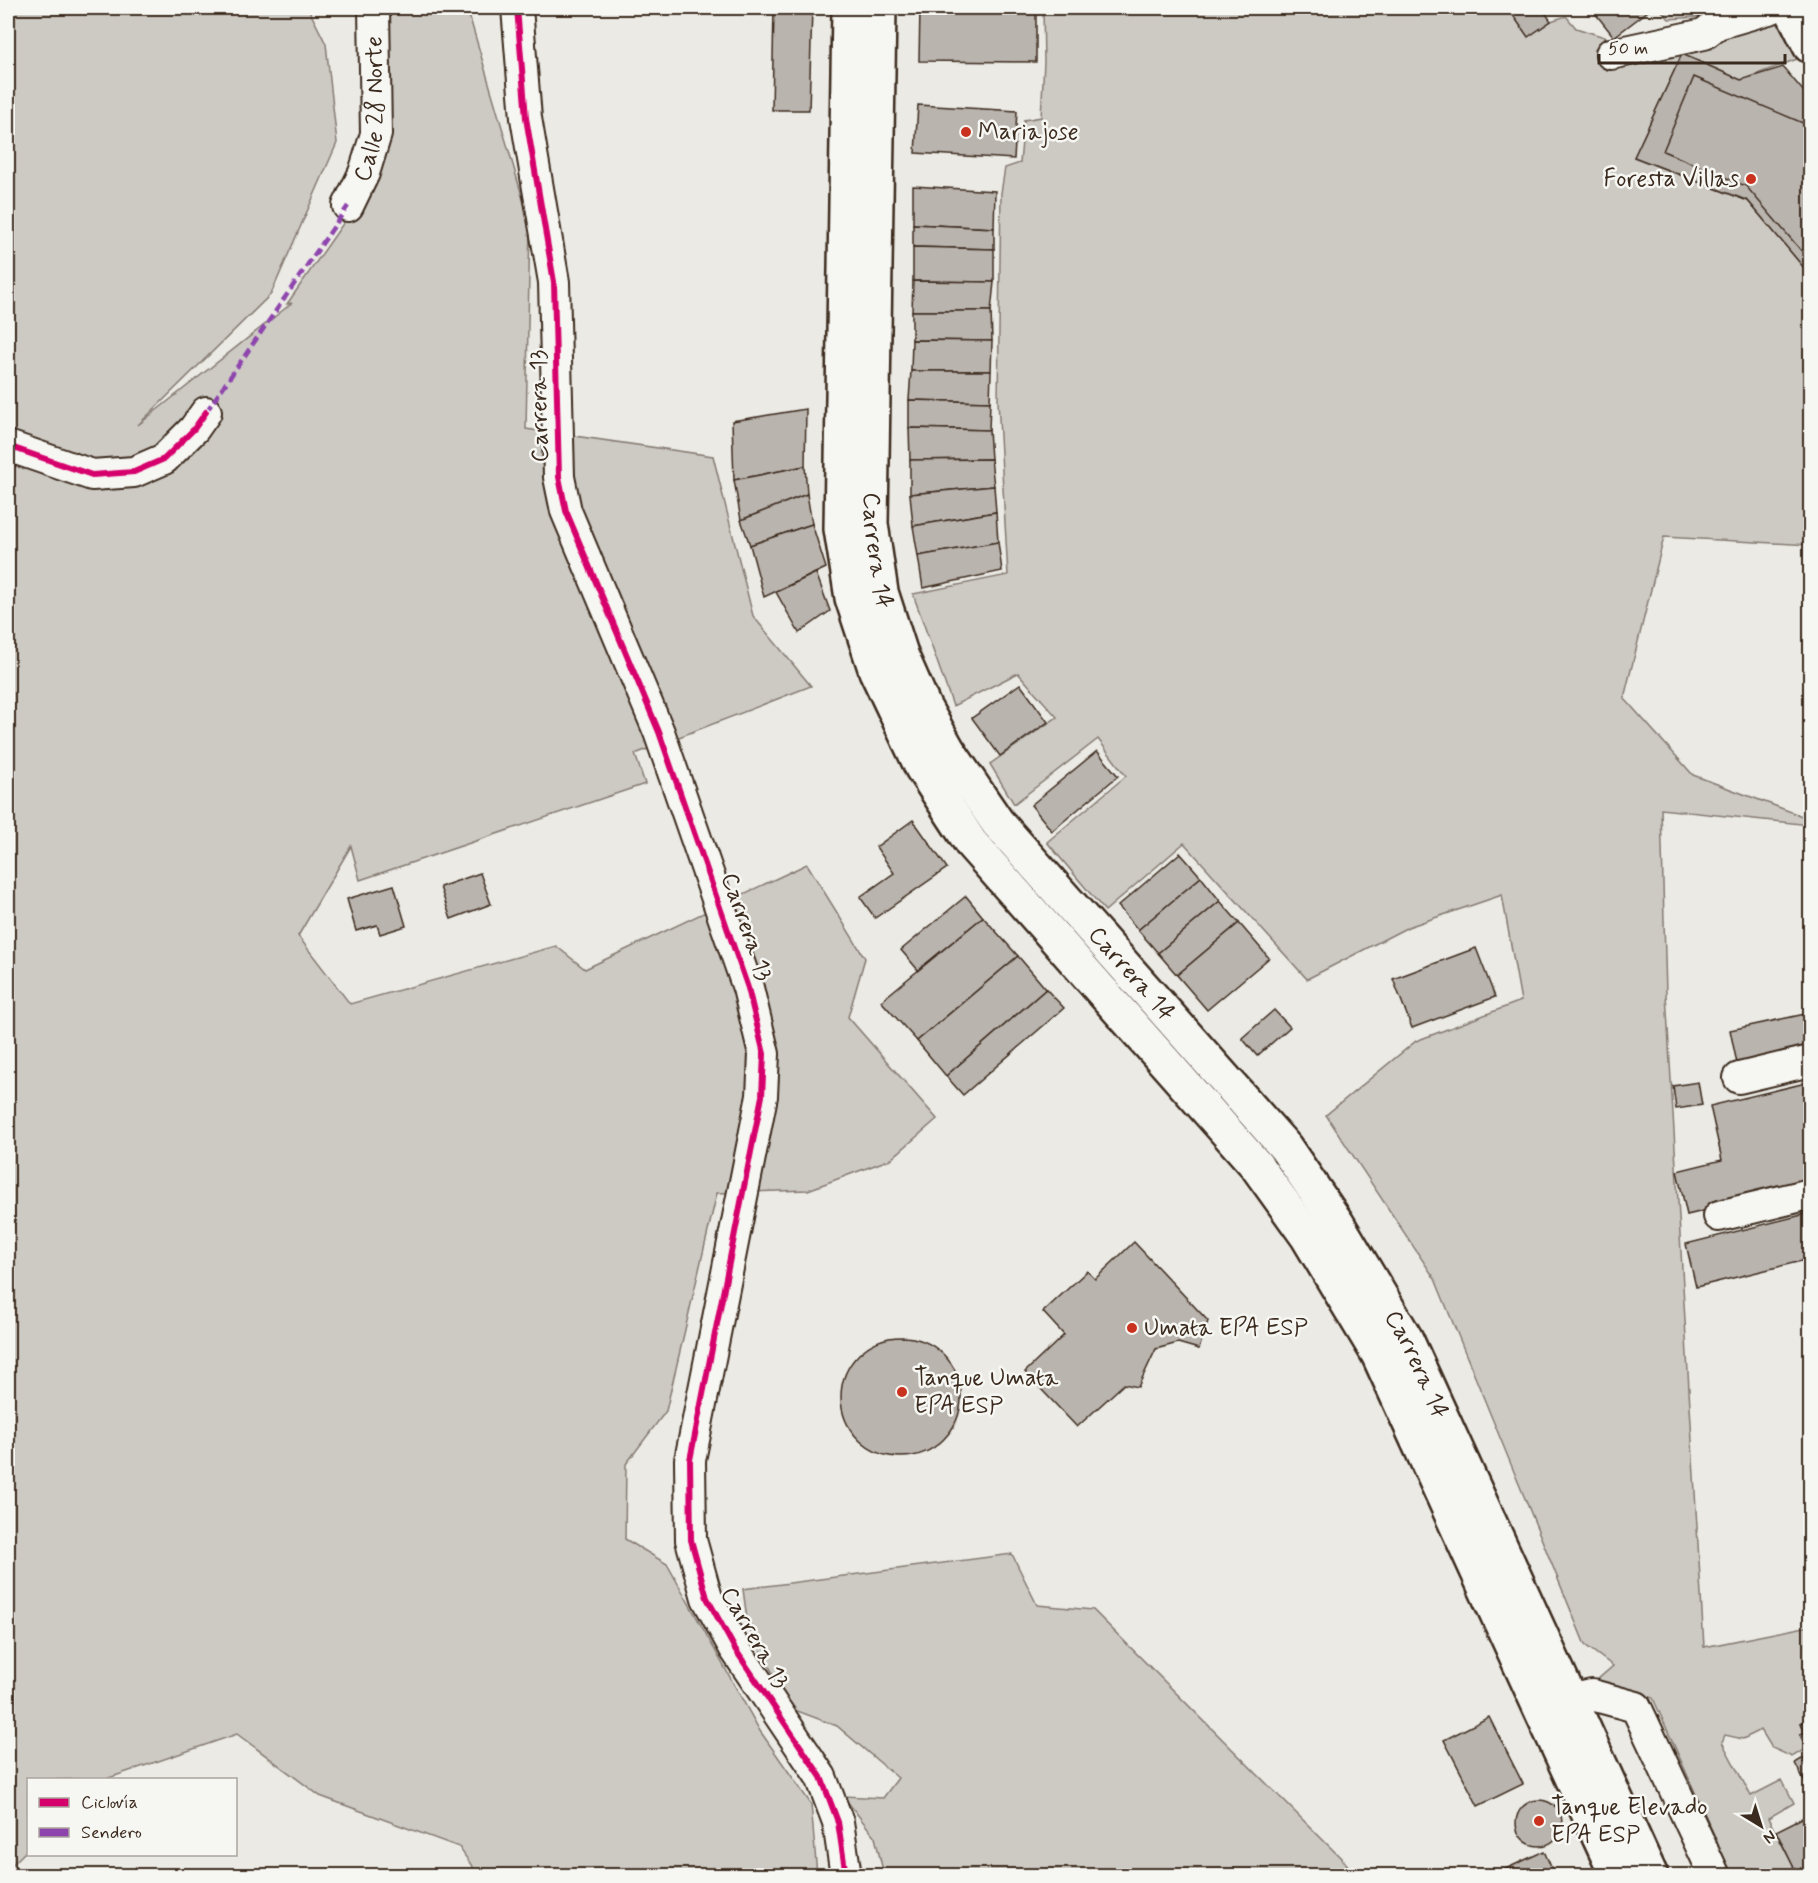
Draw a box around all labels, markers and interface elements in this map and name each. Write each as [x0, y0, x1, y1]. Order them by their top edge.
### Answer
scale bar [1599, 27, 1785, 65]
street label: Calle 28 Norte [347, 36, 392, 185]
text: 50 m [1608, 37, 1648, 61]
place label: Mariajose [978, 117, 1079, 148]
marker: Mariajose [959, 125, 973, 139]
place label: Foresta Villas [1604, 164, 1739, 195]
marker: Foresta Villas [1744, 172, 1758, 186]
street label: Carrera 13 [524, 349, 556, 463]
street label: Carrera 14 [855, 492, 901, 613]
street label: Carrera 13 [713, 869, 779, 985]
street label: Carrera 14 [1081, 920, 1182, 1028]
street label: Carrera 14 [1377, 1305, 1456, 1424]
place label: Umata EPA ESP [1144, 1313, 1308, 1344]
marker: Umata EPA ESP [1125, 1321, 1139, 1335]
place label: Tanque Umata EPA ESP [914, 1363, 1059, 1422]
marker: Tanque Umata EPA ESP [895, 1385, 909, 1399]
street label: Carrera 13 [712, 1582, 796, 1694]
legend [27, 1778, 237, 1856]
text: Ciclovía [81, 1791, 138, 1815]
place label: Tanque Elevado EPA ESP [1551, 1792, 1707, 1851]
north arrow [1731, 1796, 1791, 1856]
marker: Tanque Elevado EPA ESP [1532, 1814, 1546, 1828]
text: Sendero [81, 1821, 142, 1845]
text: N [1759, 1825, 1780, 1848]

